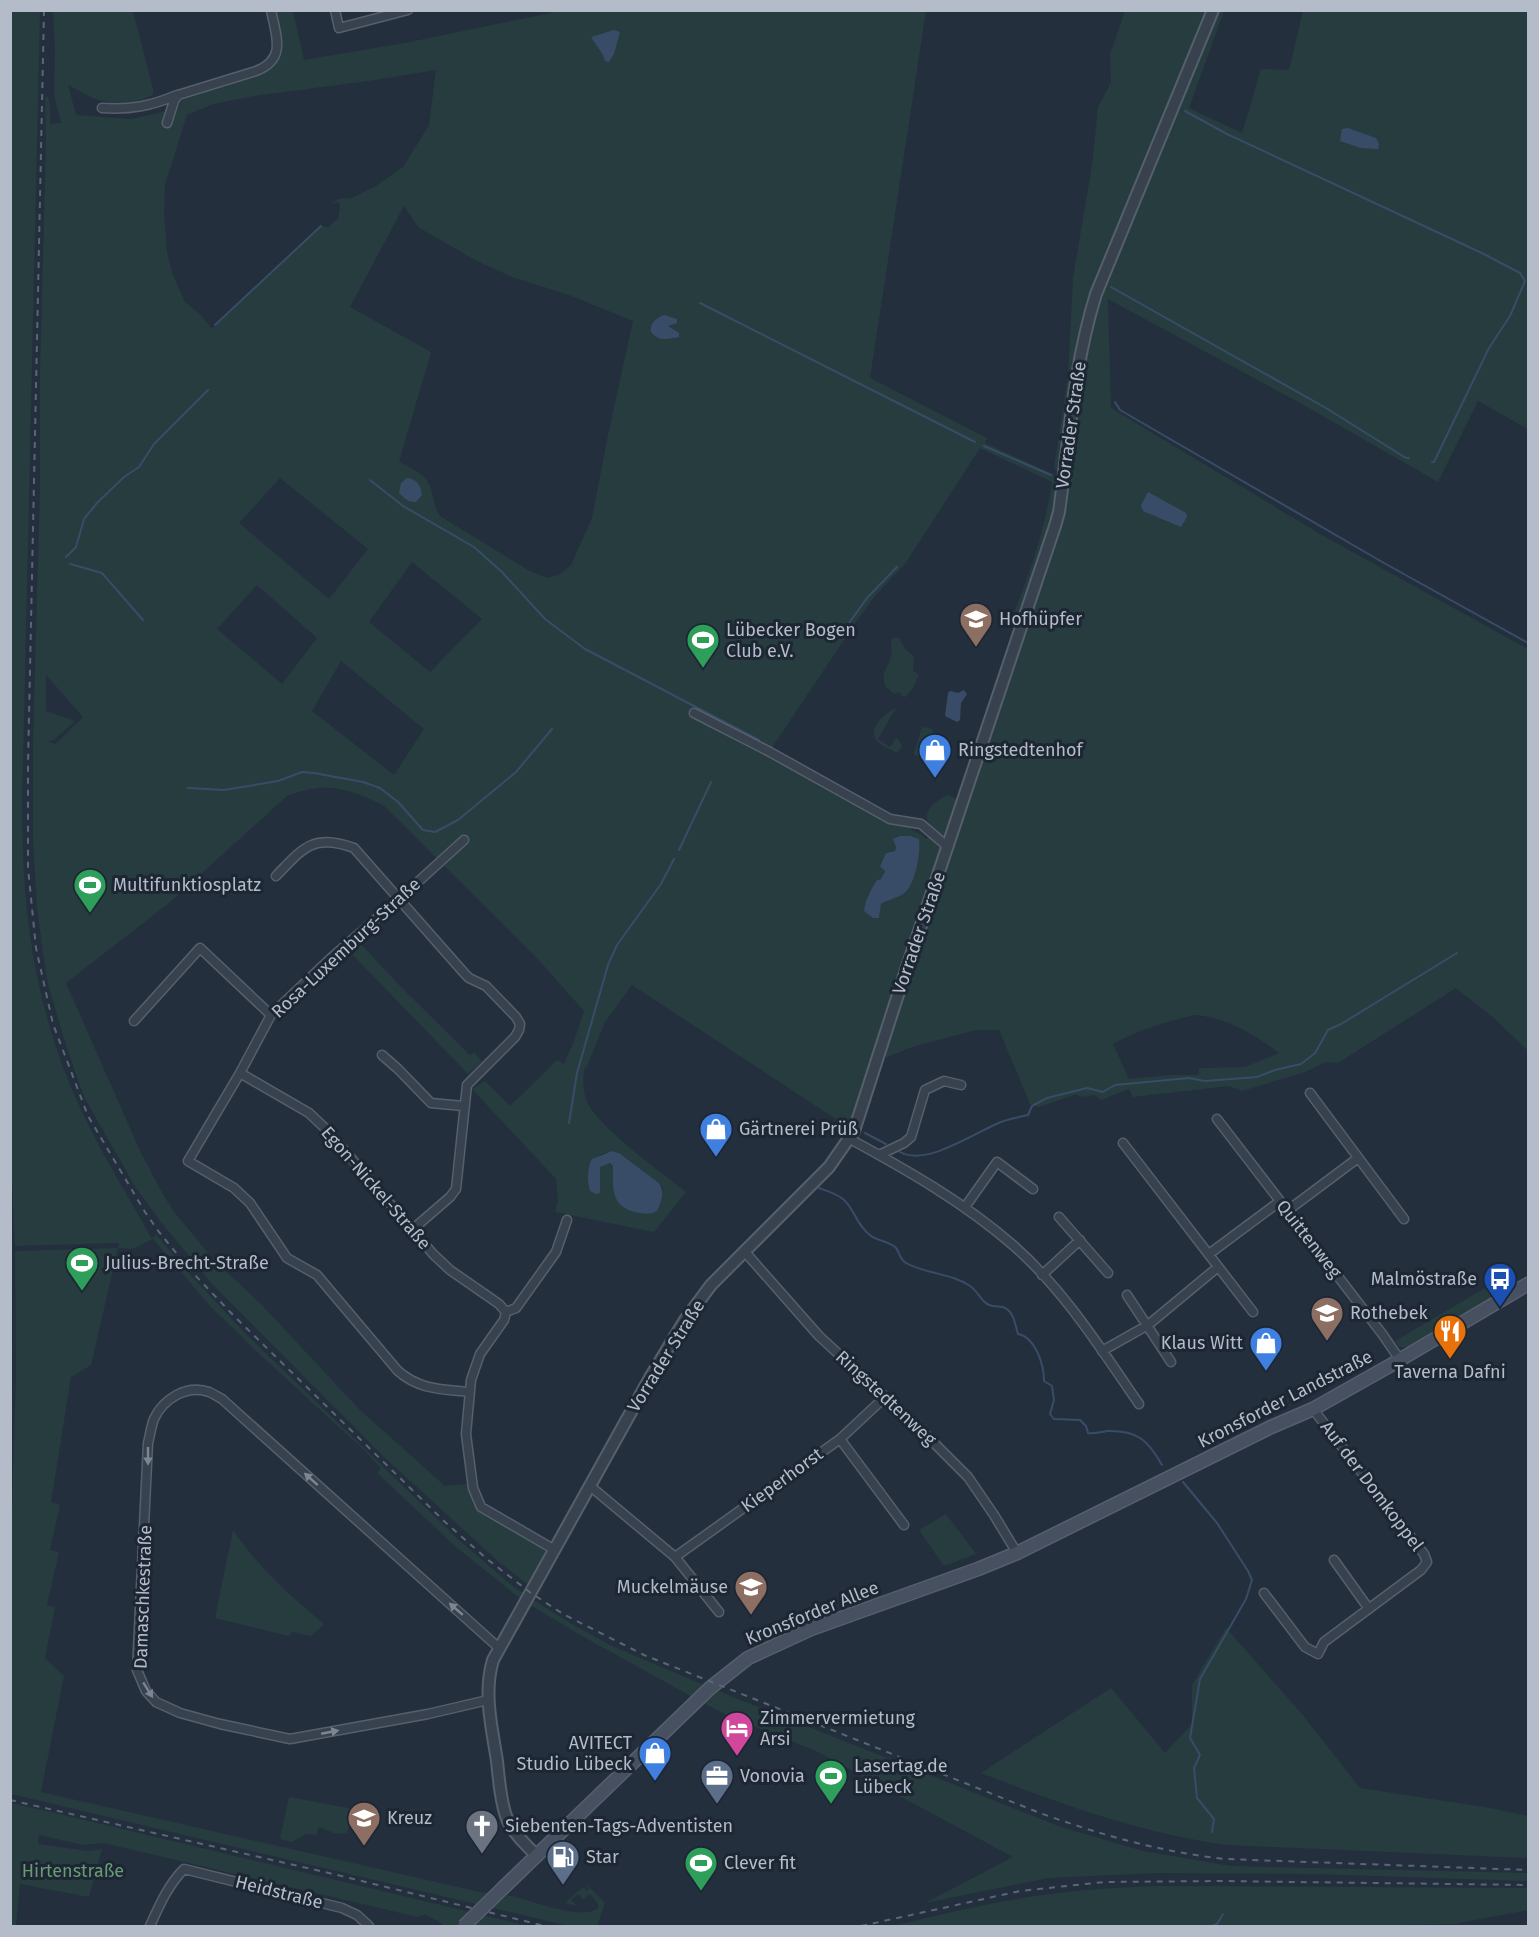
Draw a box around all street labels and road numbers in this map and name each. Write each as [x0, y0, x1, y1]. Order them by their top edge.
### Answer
street label: Vorrader Straße [1051, 360, 1091, 490]
street label: Vorrader Straße [888, 869, 950, 997]
street label: Rosa-Luxemburg-Straße [267, 873, 425, 1023]
street label: Egon-Nickel-Straße [317, 1122, 435, 1254]
street label: Quittenweg [1272, 1196, 1347, 1283]
street label: Vorrader Straße [623, 1296, 709, 1416]
street label: Kronsforder Landstraße [1194, 1345, 1376, 1453]
street label: Ringstedtenweg [831, 1346, 941, 1451]
street label: Auf der Domkoppel [1316, 1417, 1428, 1555]
street label: Kieperhorst [737, 1443, 828, 1517]
street label: Damaschkestraße [129, 1525, 157, 1669]
street label: Kronsforder Allee [742, 1576, 882, 1650]
street label: Heidstraße [233, 1871, 325, 1913]

